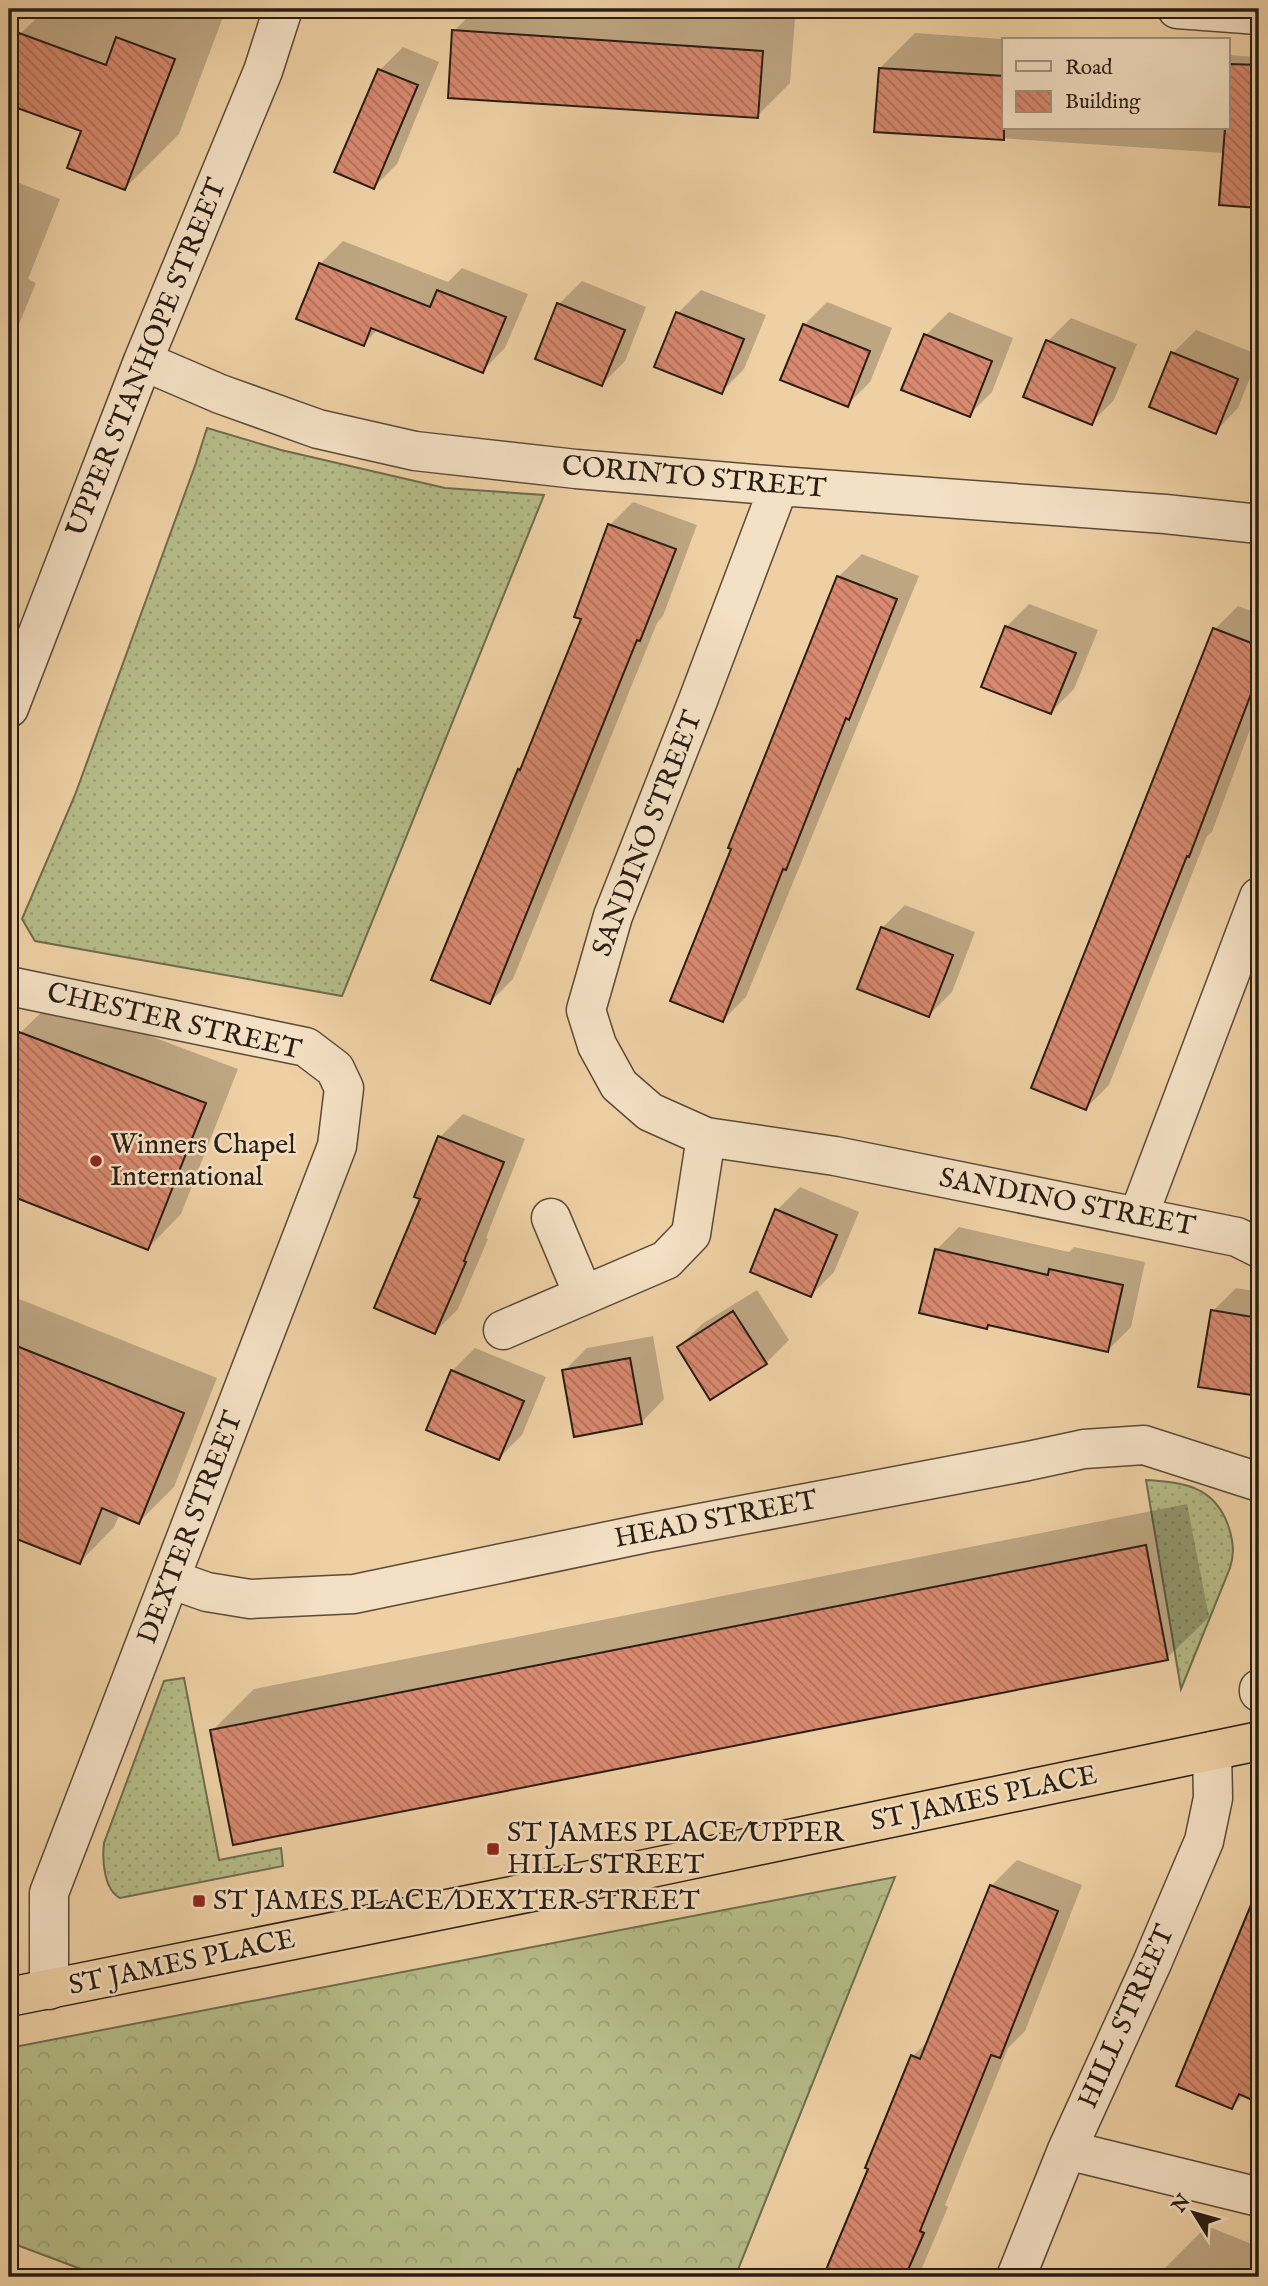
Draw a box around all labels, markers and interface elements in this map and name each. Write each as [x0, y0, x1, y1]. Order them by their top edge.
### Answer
legend [1002, 38, 1230, 130]
text: Road [1065, 55, 1113, 82]
text: Building [1065, 89, 1141, 116]
street label: UPPER STANHOPE STREET [59, 173, 235, 542]
street label: CORINTO STREET [560, 449, 828, 507]
street label: SANDINO STREET [585, 706, 711, 962]
street label: CHESTER STREET [43, 976, 305, 1068]
place label: Winners Chapel International [110, 1128, 296, 1195]
marker: Winners Chapel International [88, 1153, 104, 1169]
street label: SANDINO STREET [936, 1161, 1199, 1245]
street label: DEXTER STREET [131, 1406, 252, 1649]
street label: HEAD STREET [612, 1483, 821, 1557]
street label: ST JAMES PLACE [867, 1758, 1101, 1840]
place label: ST JAMES PLACE/UPPER HILL STREET [507, 1816, 845, 1883]
marker: ST JAMES PLACE/UPPER HILL STREET [485, 1841, 501, 1857]
place label: ST JAMES PLACE/DEXTER STREET [213, 1884, 700, 1919]
marker: ST JAMES PLACE/DEXTER STREET [191, 1893, 207, 1909]
street label: HILL STREET [1071, 1919, 1183, 2114]
street label: ST JAMES PLACE [65, 1922, 299, 2004]
north arrow [1160, 2178, 1230, 2248]
text: N [1167, 2190, 1197, 2219]

